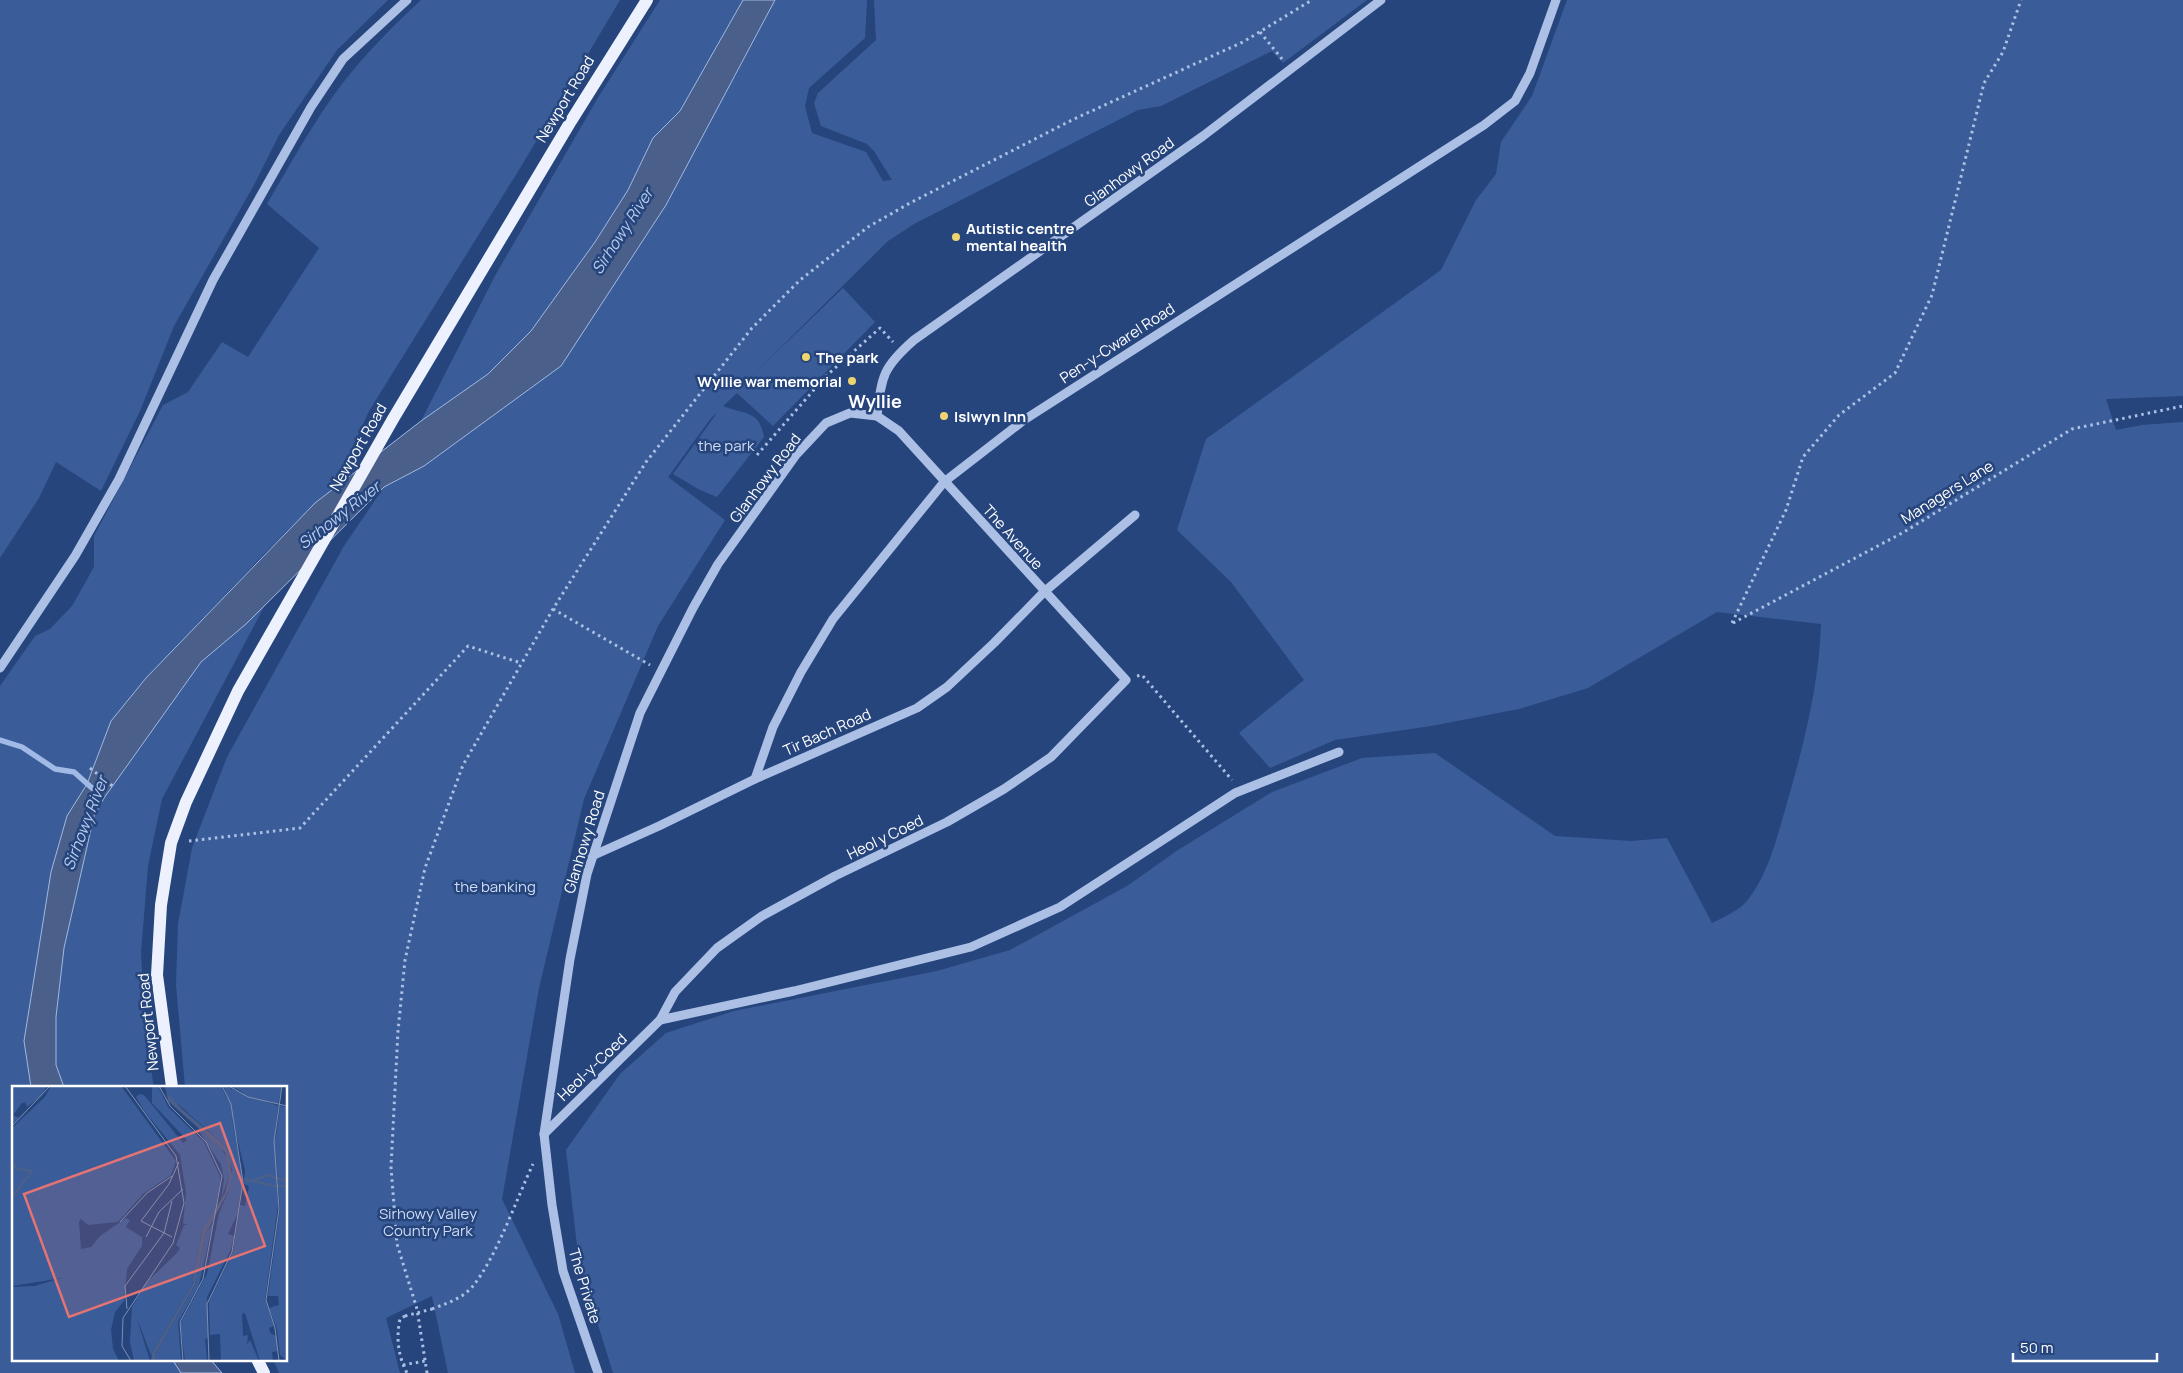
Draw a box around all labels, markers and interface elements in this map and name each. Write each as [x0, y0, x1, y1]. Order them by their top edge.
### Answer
street label: Newport Road [531, 52, 599, 146]
street label: Glanhowy Road [1080, 132, 1178, 212]
water label: Sirhowy River [586, 182, 659, 278]
place label: Autistic centre mental health [966, 218, 1075, 256]
marker: Autistic centre mental health [950, 231, 962, 243]
street label: Pen-y-Cwarel Road [1055, 298, 1179, 388]
place label: The park [816, 347, 879, 368]
marker: The park [800, 351, 812, 363]
place label: Wyllie war memorial [697, 371, 842, 392]
marker: Wyllie war memorial [846, 375, 858, 387]
district label: Wyllie [848, 389, 902, 413]
street label: Newport Road [324, 399, 392, 495]
place label: Islwyn Inn [954, 406, 1026, 427]
marker: Islwyn Inn [938, 410, 950, 422]
street label: Glanhowy Road [725, 429, 805, 527]
park label: the park [698, 435, 755, 456]
street label: Managers Lane [1897, 455, 1997, 529]
water label: Sirhowy River [293, 475, 386, 554]
street label: The Avenue [978, 500, 1048, 574]
street label: Tir Bach Road [780, 703, 874, 761]
water label: Sirhowy River [57, 771, 114, 873]
street label: Glanhowy Road [558, 788, 610, 896]
street label: Heol y Coed [843, 809, 927, 865]
park label: the banking [454, 876, 536, 897]
street label: Newport Road [132, 972, 164, 1072]
street label: Heol-y-Coed [553, 1028, 631, 1106]
inset map [12, 1086, 288, 1360]
park label: Sirhowy Valley Country Park [379, 1203, 477, 1241]
street label: The Private [564, 1246, 606, 1326]
scale bar [2013, 1330, 2157, 1362]
text: 50 m [2020, 1337, 2054, 1358]

